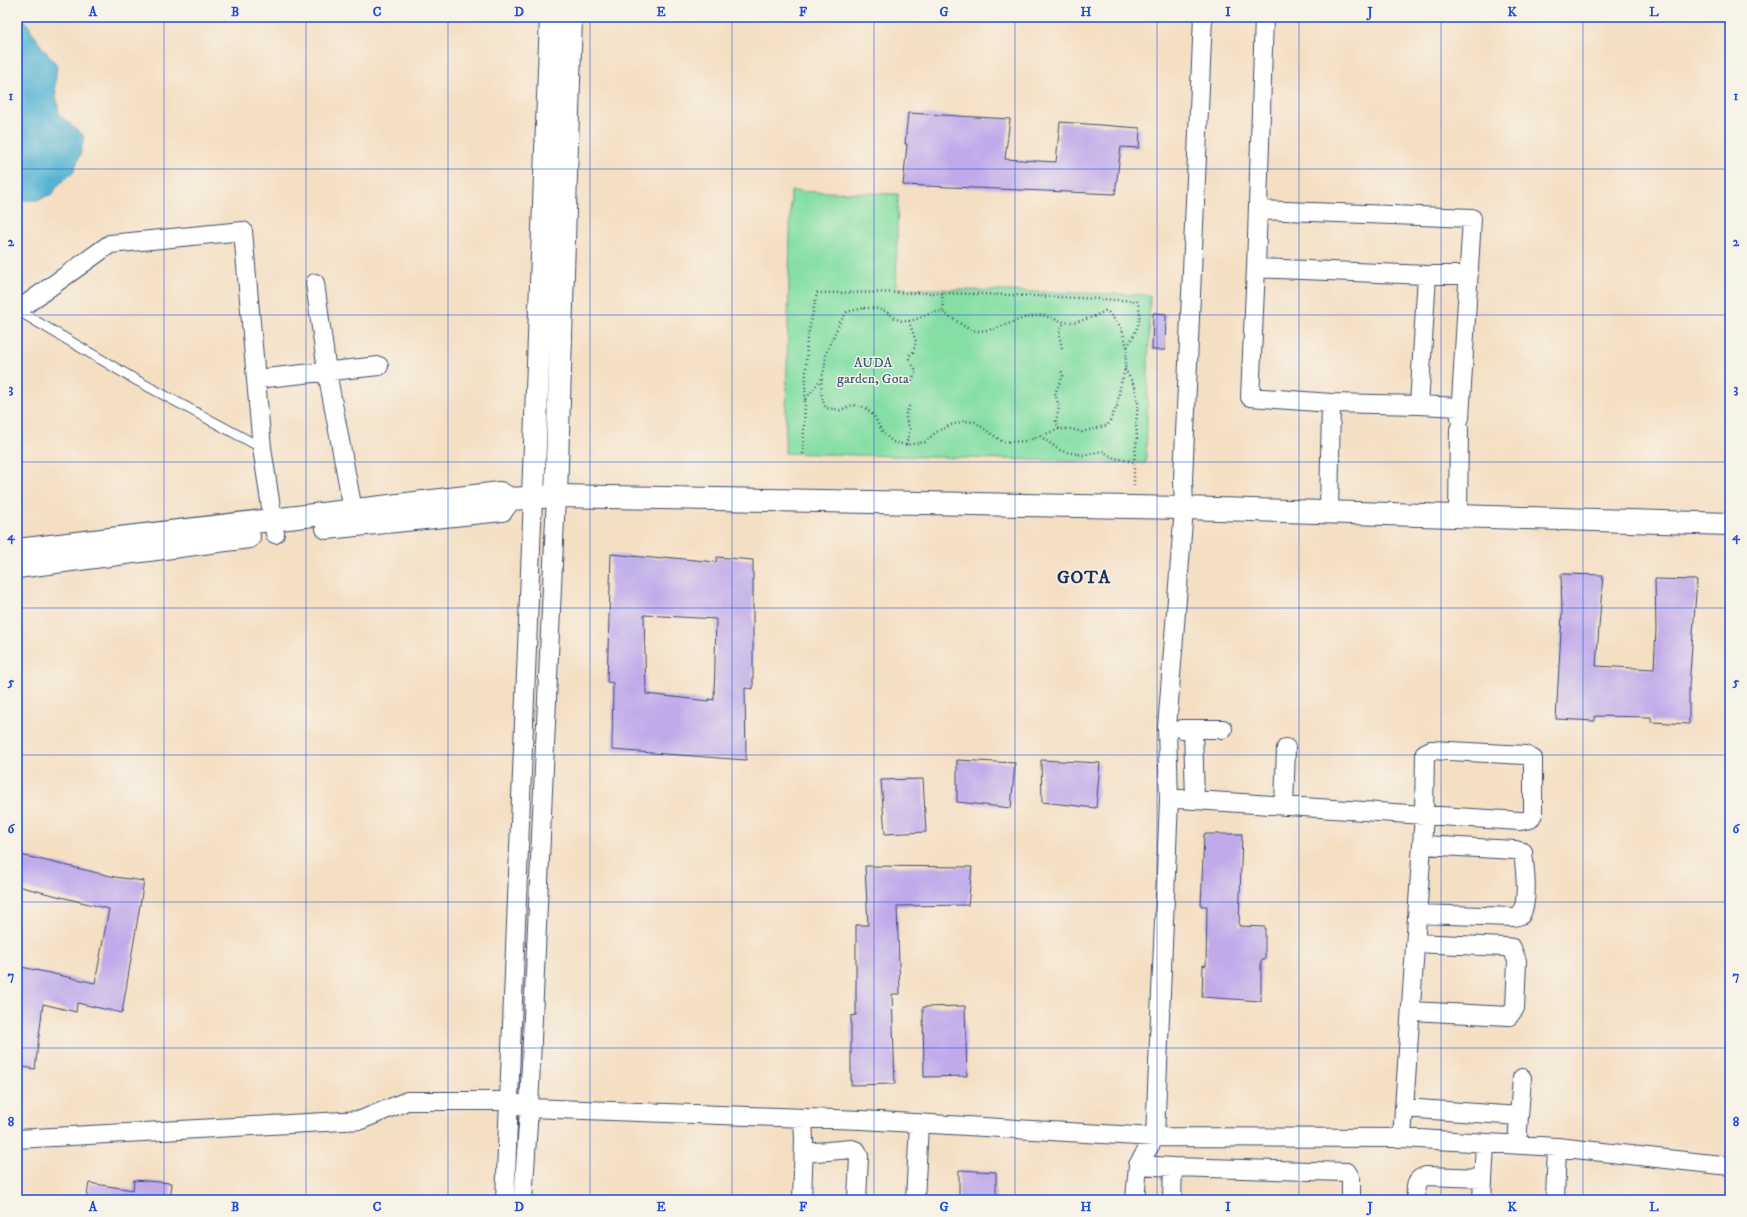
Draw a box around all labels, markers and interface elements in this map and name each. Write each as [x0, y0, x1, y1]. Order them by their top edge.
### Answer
text: A [88, 4, 98, 20]
text: B [231, 4, 239, 20]
text: C [373, 4, 382, 20]
text: D [514, 4, 524, 20]
text: E [656, 4, 666, 20]
text: F [799, 4, 808, 20]
text: G [939, 4, 949, 20]
text: H [1081, 4, 1092, 20]
text: I [1225, 4, 1231, 20]
text: J [1365, 4, 1373, 21]
text: K [1507, 4, 1517, 20]
text: L [1649, 4, 1659, 20]
text: 1 [9, 88, 14, 104]
text: 1 [1734, 88, 1739, 104]
text: 2 [8, 234, 15, 250]
text: 2 [1733, 234, 1740, 250]
park label: AUDA garden, Gota [837, 354, 909, 388]
text: 3 [9, 381, 14, 397]
text: 3 [1734, 381, 1739, 397]
text: 4 [6, 528, 15, 545]
text: 4 [1731, 528, 1740, 545]
district label: GOTA [1057, 567, 1111, 589]
text: 5 [7, 674, 15, 690]
text: 5 [1732, 674, 1740, 690]
text: 6 [8, 821, 16, 837]
text: 6 [1733, 821, 1741, 837]
text: 7 [8, 968, 15, 984]
text: 7 [1733, 968, 1740, 984]
text: 8 [8, 1114, 15, 1130]
text: 8 [1733, 1114, 1740, 1130]
text: A [88, 1199, 98, 1215]
text: B [231, 1199, 239, 1215]
text: C [373, 1199, 382, 1215]
text: D [514, 1199, 524, 1215]
text: E [656, 1199, 666, 1215]
text: F [799, 1199, 808, 1215]
text: G [939, 1199, 949, 1215]
text: H [1081, 1199, 1092, 1215]
text: I [1225, 1199, 1231, 1215]
text: J [1365, 1199, 1373, 1216]
text: K [1507, 1199, 1517, 1215]
text: L [1649, 1199, 1659, 1215]

